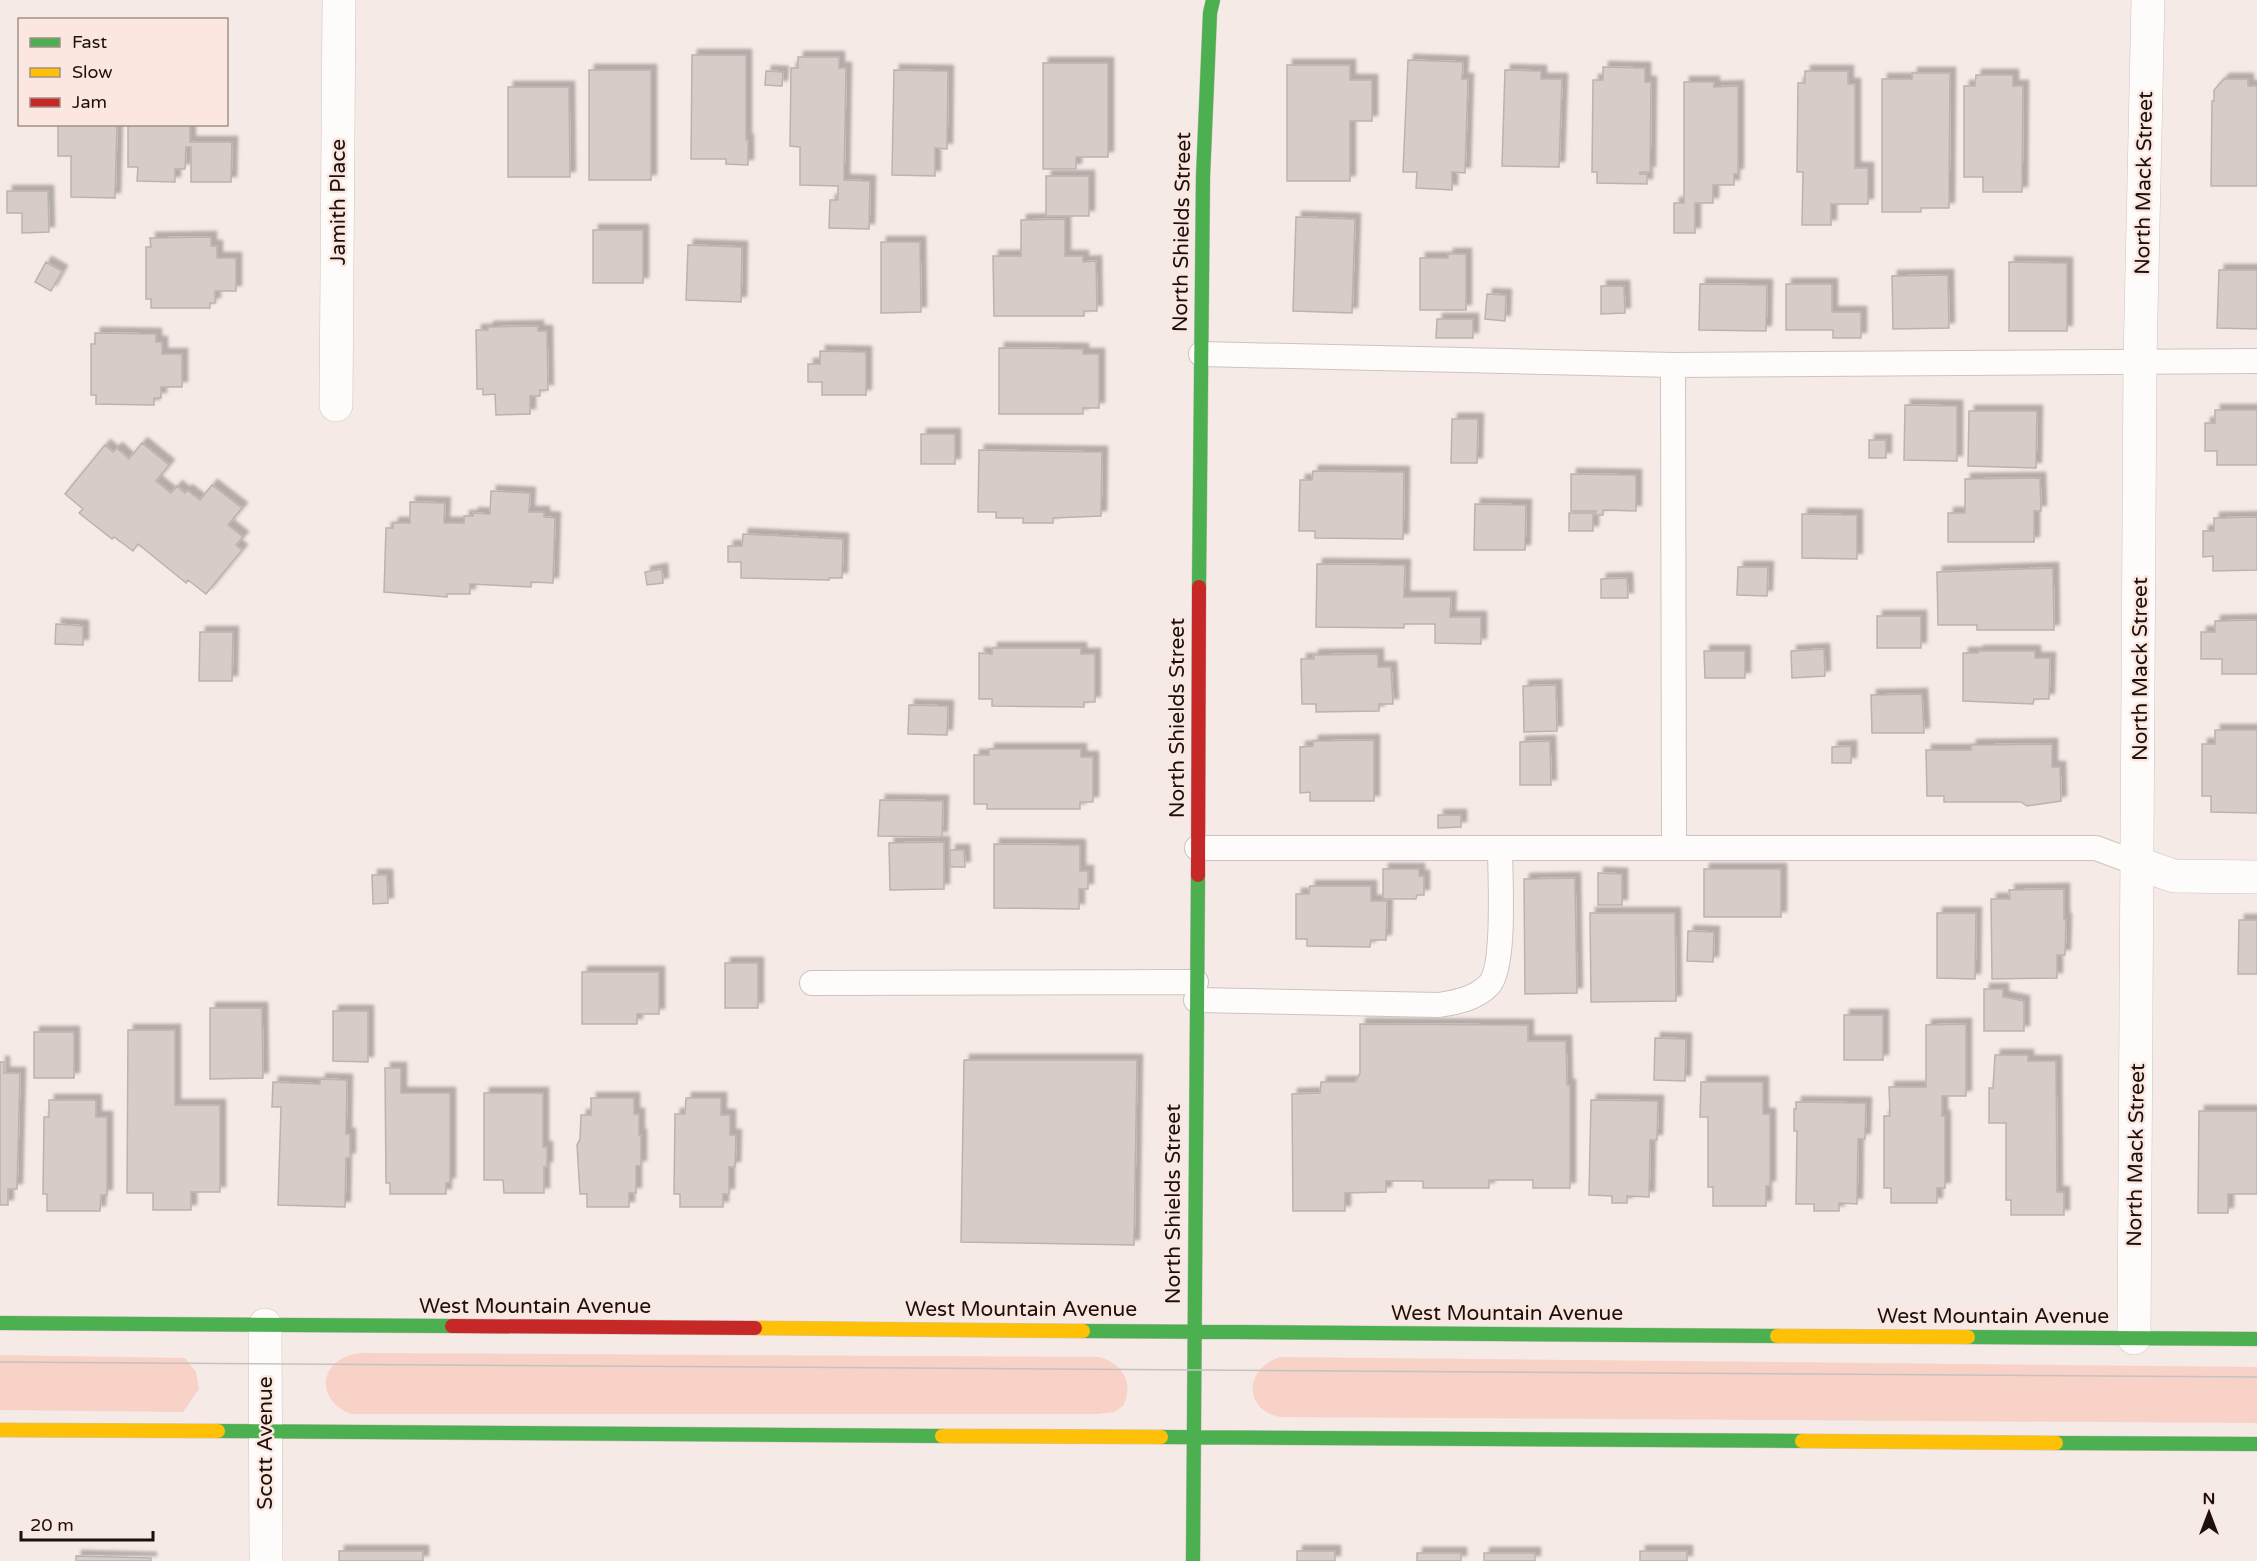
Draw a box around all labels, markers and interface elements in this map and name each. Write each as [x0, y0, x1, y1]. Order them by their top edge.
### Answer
legend [18, 18, 228, 126]
text: Fast [72, 31, 107, 53]
text: Slow [72, 61, 113, 83]
text: Jam [72, 91, 107, 113]
street label: North Mack Street [2130, 91, 2158, 275]
street label: North Shields Street [1168, 132, 1196, 332]
street label: Jamith Place [326, 139, 351, 265]
street label: North Mack Street [2128, 577, 2153, 761]
street label: North Shields Street [1165, 618, 1190, 818]
street label: North Mack Street [2122, 1063, 2150, 1247]
street label: North Shields Street [1161, 1104, 1186, 1304]
street label: West Mountain Avenue [419, 1294, 651, 1319]
street label: West Mountain Avenue [905, 1297, 1137, 1322]
street label: West Mountain Avenue [1391, 1301, 1623, 1326]
street label: West Mountain Avenue [1877, 1304, 2109, 1329]
street label: Scott Avenue [253, 1376, 278, 1510]
north arrow [2179, 1483, 2239, 1543]
text: N [2203, 1489, 2215, 1509]
scale bar [21, 1504, 153, 1542]
text: 20 m [30, 1514, 74, 1536]

